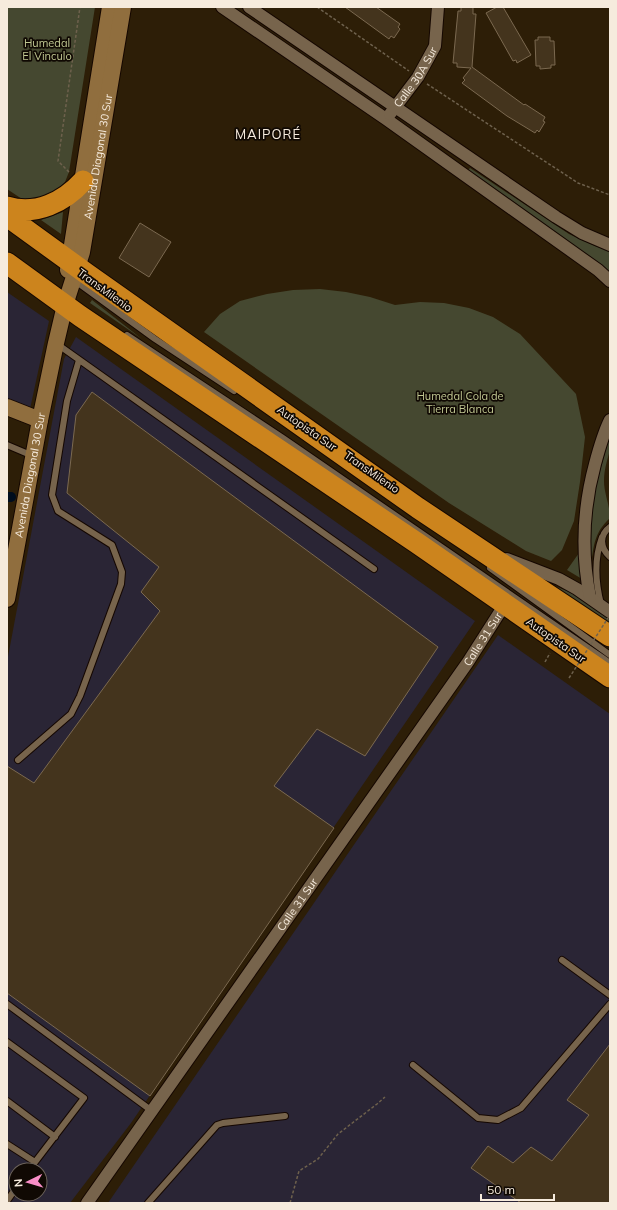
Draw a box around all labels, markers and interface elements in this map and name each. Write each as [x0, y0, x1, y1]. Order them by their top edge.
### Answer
park label: Humedal El Vinculo [22, 36, 72, 63]
street label: Calle 30A Sur [391, 44, 440, 110]
street label: Avenida Diagonal 30 Sur [81, 93, 115, 220]
district label: MAIPORÉ [235, 126, 301, 142]
street label: TransMilenio [75, 265, 135, 315]
park label: Humedal Cola de Tierra Blanca [416, 389, 504, 416]
street label: Autopista Sur [274, 402, 340, 454]
street label: Avenida Diagonal 30 Sur [11, 411, 48, 539]
street label: TransMilenio [342, 448, 402, 496]
street label: Calle 31 Sur [460, 609, 505, 669]
street label: Autopista Sur [523, 614, 589, 666]
street label: Calle 31 Sur [274, 875, 321, 934]
north arrow [8, 1162, 48, 1202]
scale bar [481, 1176, 554, 1202]
text: N [11, 1178, 25, 1188]
text: 50 m [487, 1182, 515, 1197]

